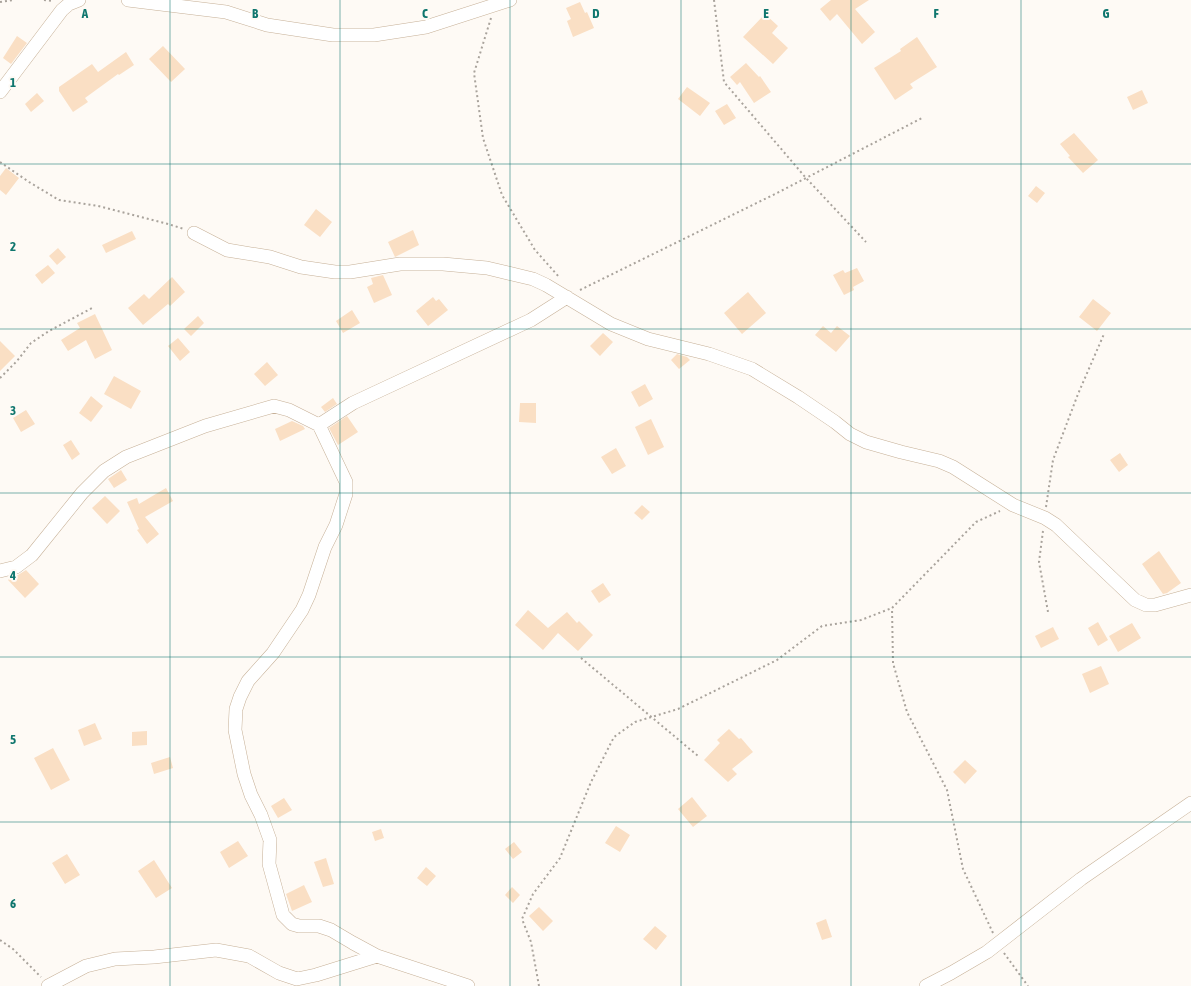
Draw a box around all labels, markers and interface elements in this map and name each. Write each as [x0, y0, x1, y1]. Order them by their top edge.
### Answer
text: A [81, 6, 89, 21]
text: B [252, 6, 259, 21]
text: C [422, 6, 428, 21]
text: D [592, 6, 600, 21]
text: E [763, 6, 769, 21]
text: F [933, 6, 939, 21]
text: G [1103, 6, 1110, 21]
text: 1 [10, 75, 16, 90]
text: 2 [10, 239, 16, 254]
text: 3 [10, 403, 16, 418]
text: 4 [9, 568, 16, 583]
text: 5 [10, 732, 16, 747]
text: 6 [10, 896, 16, 911]

